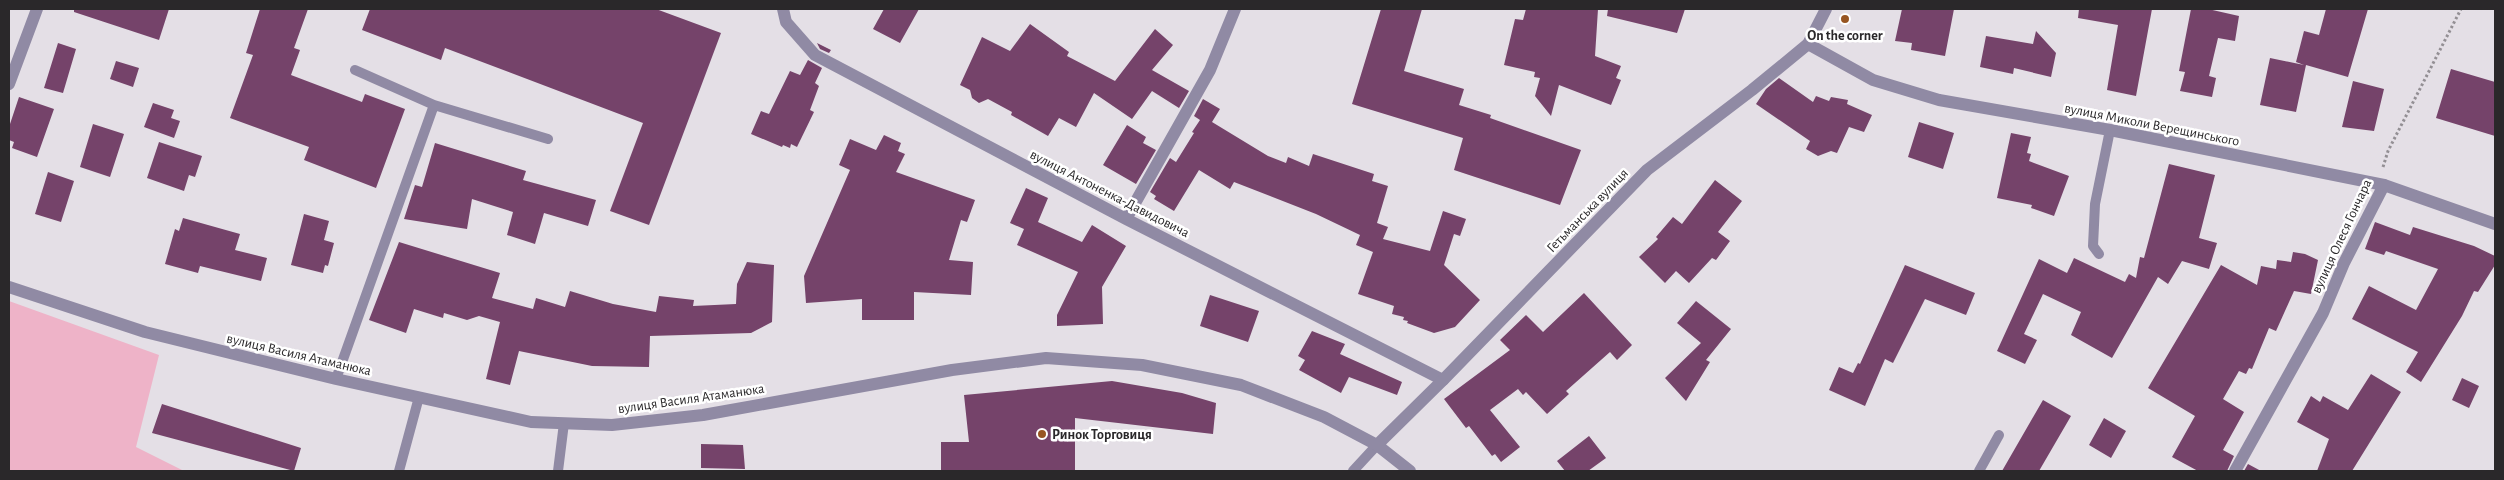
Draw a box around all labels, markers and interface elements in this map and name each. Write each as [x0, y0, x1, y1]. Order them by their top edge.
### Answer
marker: On the corner [1839, 13, 1851, 25]
place label: On the corner [1807, 29, 1883, 43]
street label: вулиця Миколи Верещинського [2063, 101, 2241, 149]
street label: вулиця Антоненка-Давидовича [1028, 148, 1192, 240]
street label: Гетьманська вулиця [1544, 166, 1631, 255]
street label: вулиця Олеся Гончара [2309, 177, 2375, 296]
street label: вулиця Василя Атаманюка [225, 332, 373, 379]
street label: вулиця Василя Атаманюка [617, 382, 766, 416]
marker: Ринок Торговиця [1036, 428, 1048, 440]
place label: Ринок Торговиця [1052, 428, 1152, 442]

